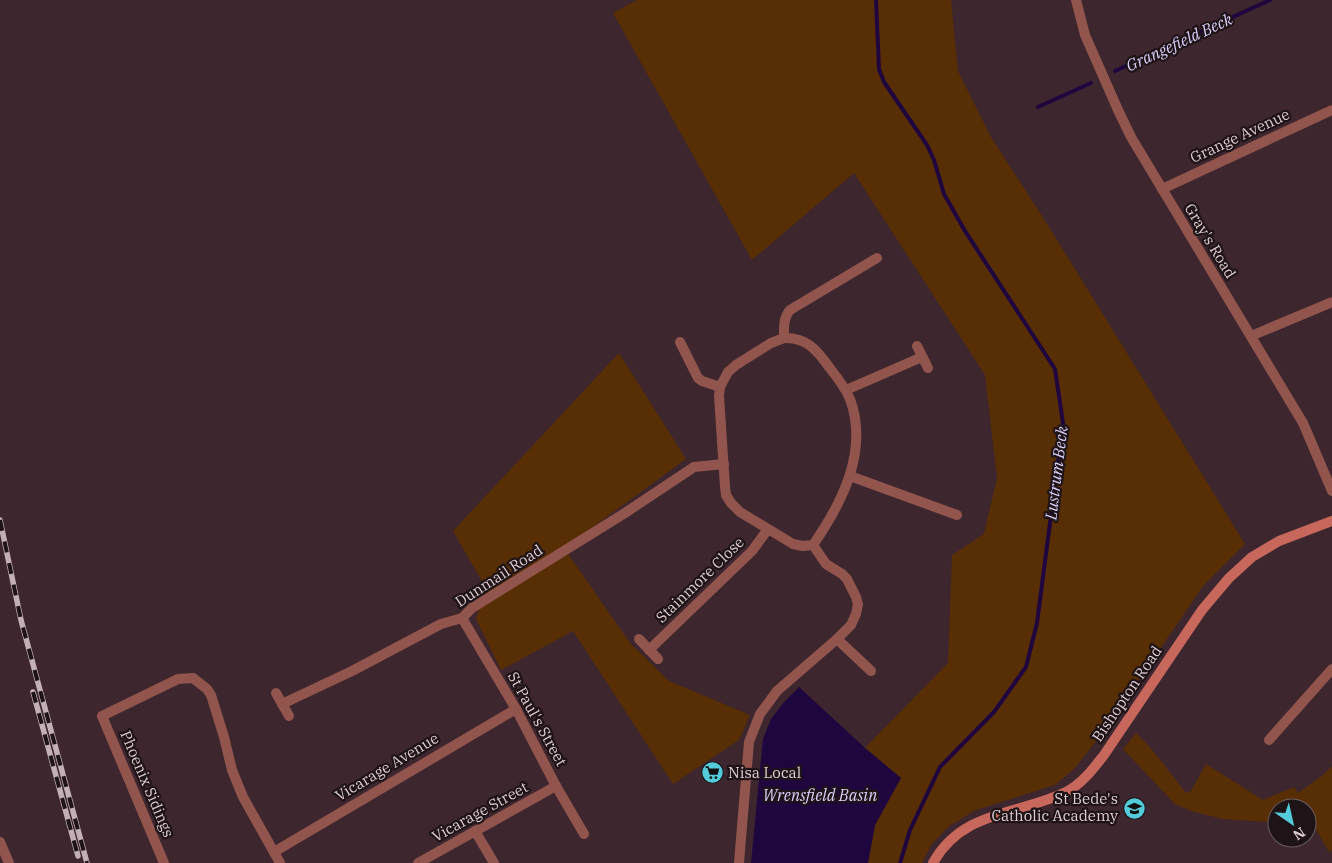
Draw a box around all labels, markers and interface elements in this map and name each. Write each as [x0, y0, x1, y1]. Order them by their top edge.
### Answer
water label: Grangefield Beck [1123, 8, 1236, 75]
street label: Grange Avenue [1187, 104, 1293, 167]
street label: Gray's Road [1181, 200, 1240, 282]
water label: Lustrum Beck [1040, 424, 1072, 522]
street label: Stainmore Close [651, 533, 748, 627]
street label: Dunmail Road [451, 540, 546, 611]
street label: Bishopton Road [1087, 642, 1166, 745]
street label: St Paul's Street [504, 668, 571, 769]
street label: Phoenix Sidings [116, 728, 178, 840]
street label: Vicarage Avenue [332, 728, 442, 805]
supermarket icon: Nisa Local [700, 761, 724, 785]
place label: Nisa Local [728, 763, 801, 782]
street label: Vicarage Street [428, 777, 531, 846]
water label: Wrensfield Basin [763, 785, 877, 805]
place label: St Bede's Catholic Academy [991, 789, 1118, 825]
school or university icon: St Bede's Catholic Academy [1122, 796, 1146, 820]
north arrow [1267, 798, 1317, 848]
text: N [1290, 823, 1309, 844]

